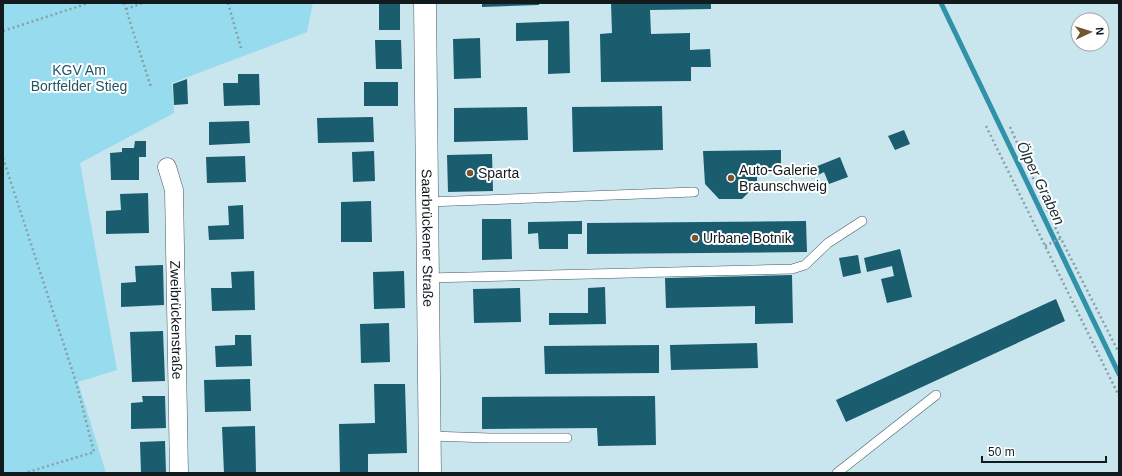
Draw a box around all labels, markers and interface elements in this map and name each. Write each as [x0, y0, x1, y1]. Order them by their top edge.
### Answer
north arrow [1070, 12, 1110, 52]
text: N [1094, 27, 1106, 36]
park label: KGV Am Bortfelder Stieg [31, 62, 127, 94]
water label: Ölper Graben [1013, 138, 1069, 228]
place label: Auto-Galerie Braunschweig [739, 162, 827, 194]
place label: Sparta [478, 165, 519, 181]
marker: Sparta [465, 168, 475, 178]
street label: Saarbrückener Straße [419, 169, 436, 307]
marker: Auto-Galerie Braunschweig [726, 173, 736, 183]
place label: Urbane Botnik [703, 230, 793, 246]
marker: Urbane Botnik [690, 233, 700, 243]
street label: Zweibrückenstraße [167, 260, 185, 380]
scale bar [982, 438, 1106, 464]
text: 50 m [988, 445, 1015, 459]

